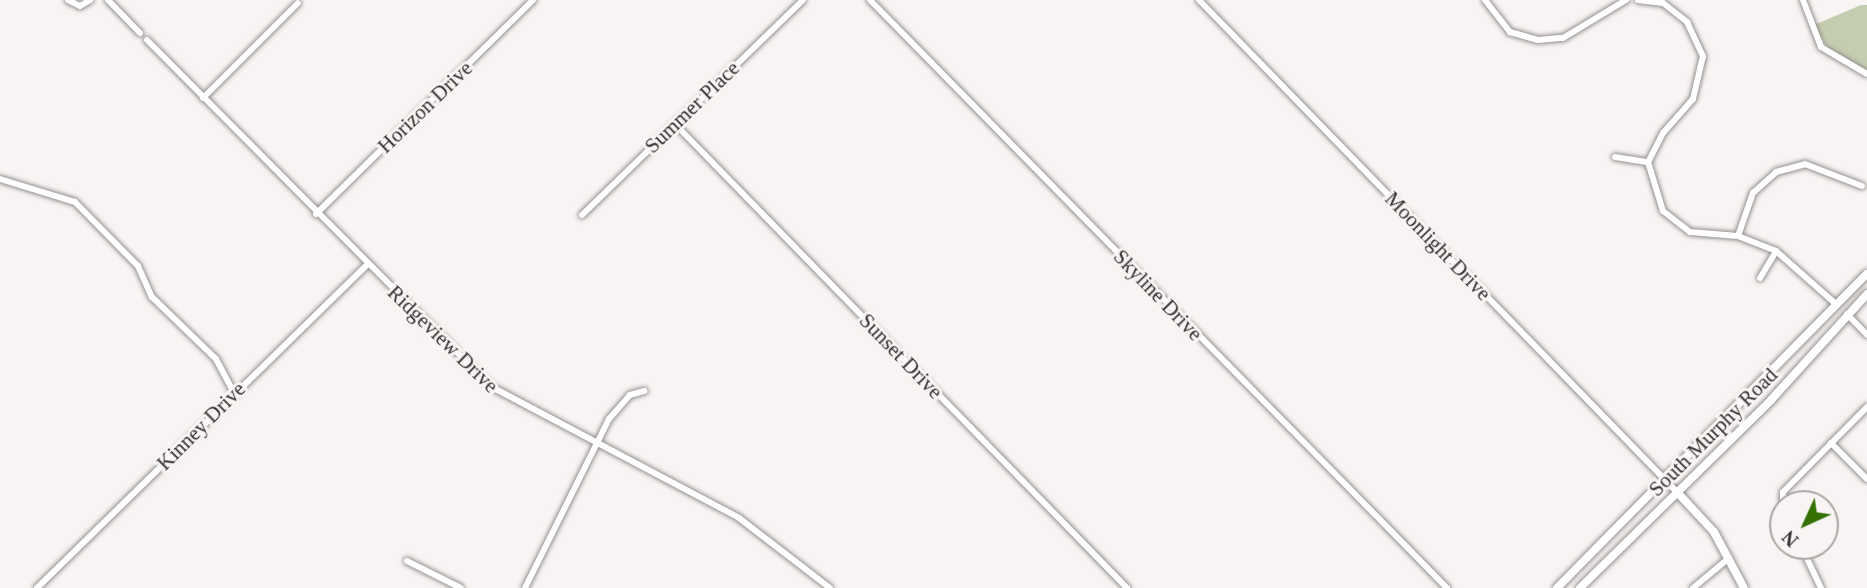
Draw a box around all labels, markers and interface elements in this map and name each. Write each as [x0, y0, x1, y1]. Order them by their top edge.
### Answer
street label: Horizon Drive [372, 56, 478, 158]
street label: Summer Place [639, 56, 745, 158]
street label: Moonlight Drive [1380, 186, 1496, 306]
street label: Skyline Drive [1108, 244, 1208, 346]
street label: Ridgeview Drive [382, 280, 504, 398]
street label: Sunset Drive [854, 308, 948, 404]
street label: South Murphy Road [1643, 362, 1783, 502]
street label: Kinney Drive [151, 376, 251, 476]
north arrow [1769, 490, 1839, 560]
text: N [1778, 527, 1802, 551]

